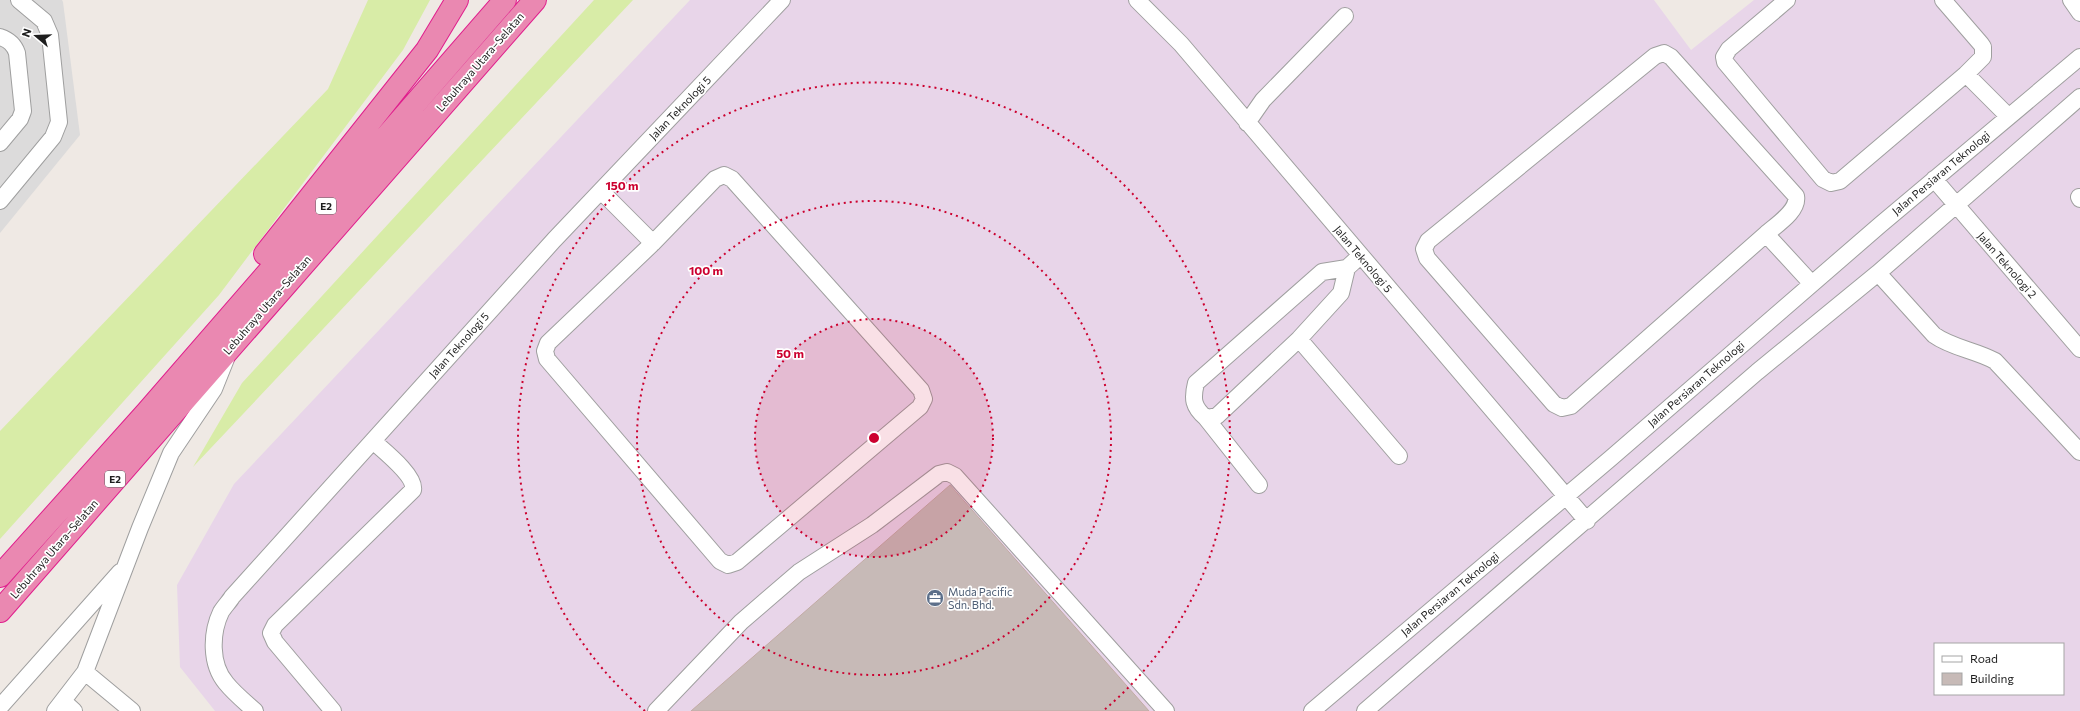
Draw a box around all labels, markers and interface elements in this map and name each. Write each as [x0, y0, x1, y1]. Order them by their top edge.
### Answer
street label: Lebuhraya Utara–Selatan [433, 10, 526, 114]
north arrow [16, 16, 56, 56]
text: N [19, 27, 34, 39]
street label: Jalan Teknologi 5 [646, 73, 714, 143]
street label: Jalan Persiaran Teknologi [1889, 128, 1993, 218]
text: 150 m [605, 178, 639, 192]
road number: E2 [316, 198, 336, 214]
street label: Jalan Teknologi 5 [1331, 223, 1395, 295]
street label: Jalan Teknologi 2 [1974, 229, 2040, 301]
street label: Lebuhraya Utara–Selatan [220, 253, 313, 357]
text: 100 m [689, 263, 723, 277]
street label: Jalan Teknologi 5 [426, 309, 492, 381]
street label: Jalan Persiaran Teknologi [1645, 338, 1747, 430]
text: 50 m [776, 346, 804, 360]
centre of rings [867, 431, 881, 445]
road number: E2 [105, 471, 125, 487]
street label: Lebuhraya Utara–Selatan [7, 497, 100, 601]
street label: Jalan Persiaran Teknologi [1398, 549, 1502, 639]
place label: Muda Pacific Sdn. Bhd. [948, 585, 1012, 611]
office icon: Muda Pacific Sdn. Bhd. [925, 588, 945, 608]
legend [1934, 643, 2064, 695]
text: Road [1970, 651, 1998, 665]
text: Building [1970, 671, 2014, 685]

